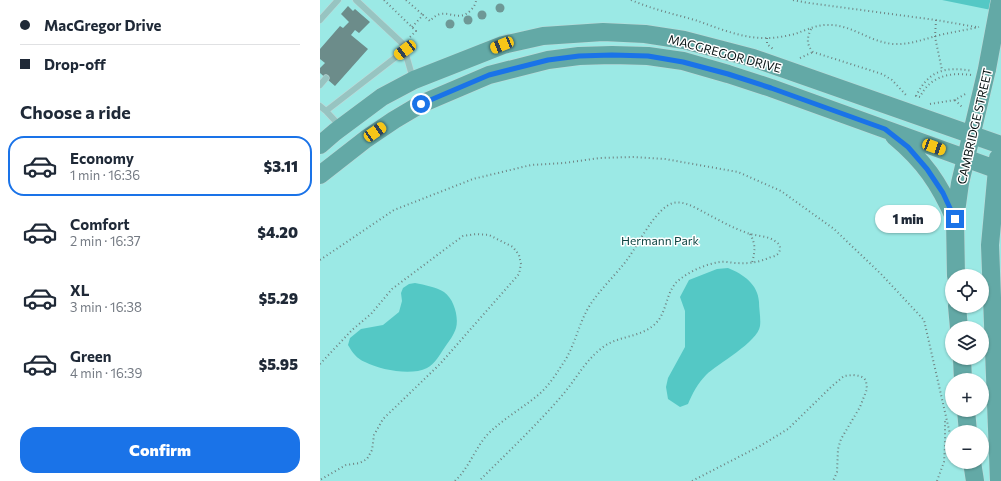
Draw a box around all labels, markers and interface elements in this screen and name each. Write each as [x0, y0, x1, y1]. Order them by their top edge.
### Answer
text: MacGregor Drive [44, 16, 162, 34]
street label: MACGREGOR DRIVE [667, 31, 783, 75]
car [489, 35, 515, 55]
car [392, 38, 418, 62]
text: Drop-off [44, 55, 106, 73]
street label: CAMBRIDGE STREET [954, 66, 994, 185]
route start [412, 95, 430, 113]
text: Choose a ride [20, 101, 131, 123]
car [362, 120, 388, 144]
car [921, 137, 947, 157]
icon: car [22, 148, 58, 184]
text: Economy [70, 149, 134, 167]
text: $3.11 [263, 157, 298, 175]
text: 1 min · 16:36 [70, 167, 140, 183]
callout: 1 min [875, 205, 941, 233]
route end [946, 210, 964, 228]
text: 1 min [892, 211, 924, 227]
icon: car [22, 214, 58, 250]
text: Comfort [70, 215, 130, 233]
text: $4.20 [257, 223, 298, 241]
text: 2 min · 16:37 [70, 233, 141, 249]
park label: Hermann Park [621, 233, 699, 247]
map controls [945, 269, 989, 469]
button: locate [945, 269, 989, 313]
icon: car [22, 280, 58, 316]
text: XL [70, 281, 89, 299]
text: $5.29 [259, 289, 298, 307]
text: 3 min · 16:38 [70, 299, 142, 315]
button: layers [945, 321, 989, 365]
icon: car [22, 346, 58, 382]
text: Green [70, 347, 111, 365]
text: $5.95 [258, 355, 298, 373]
text: 4 min · 16:39 [70, 365, 142, 381]
button: + [945, 373, 989, 417]
button: − [945, 425, 989, 469]
button: Confirm [20, 427, 300, 473]

